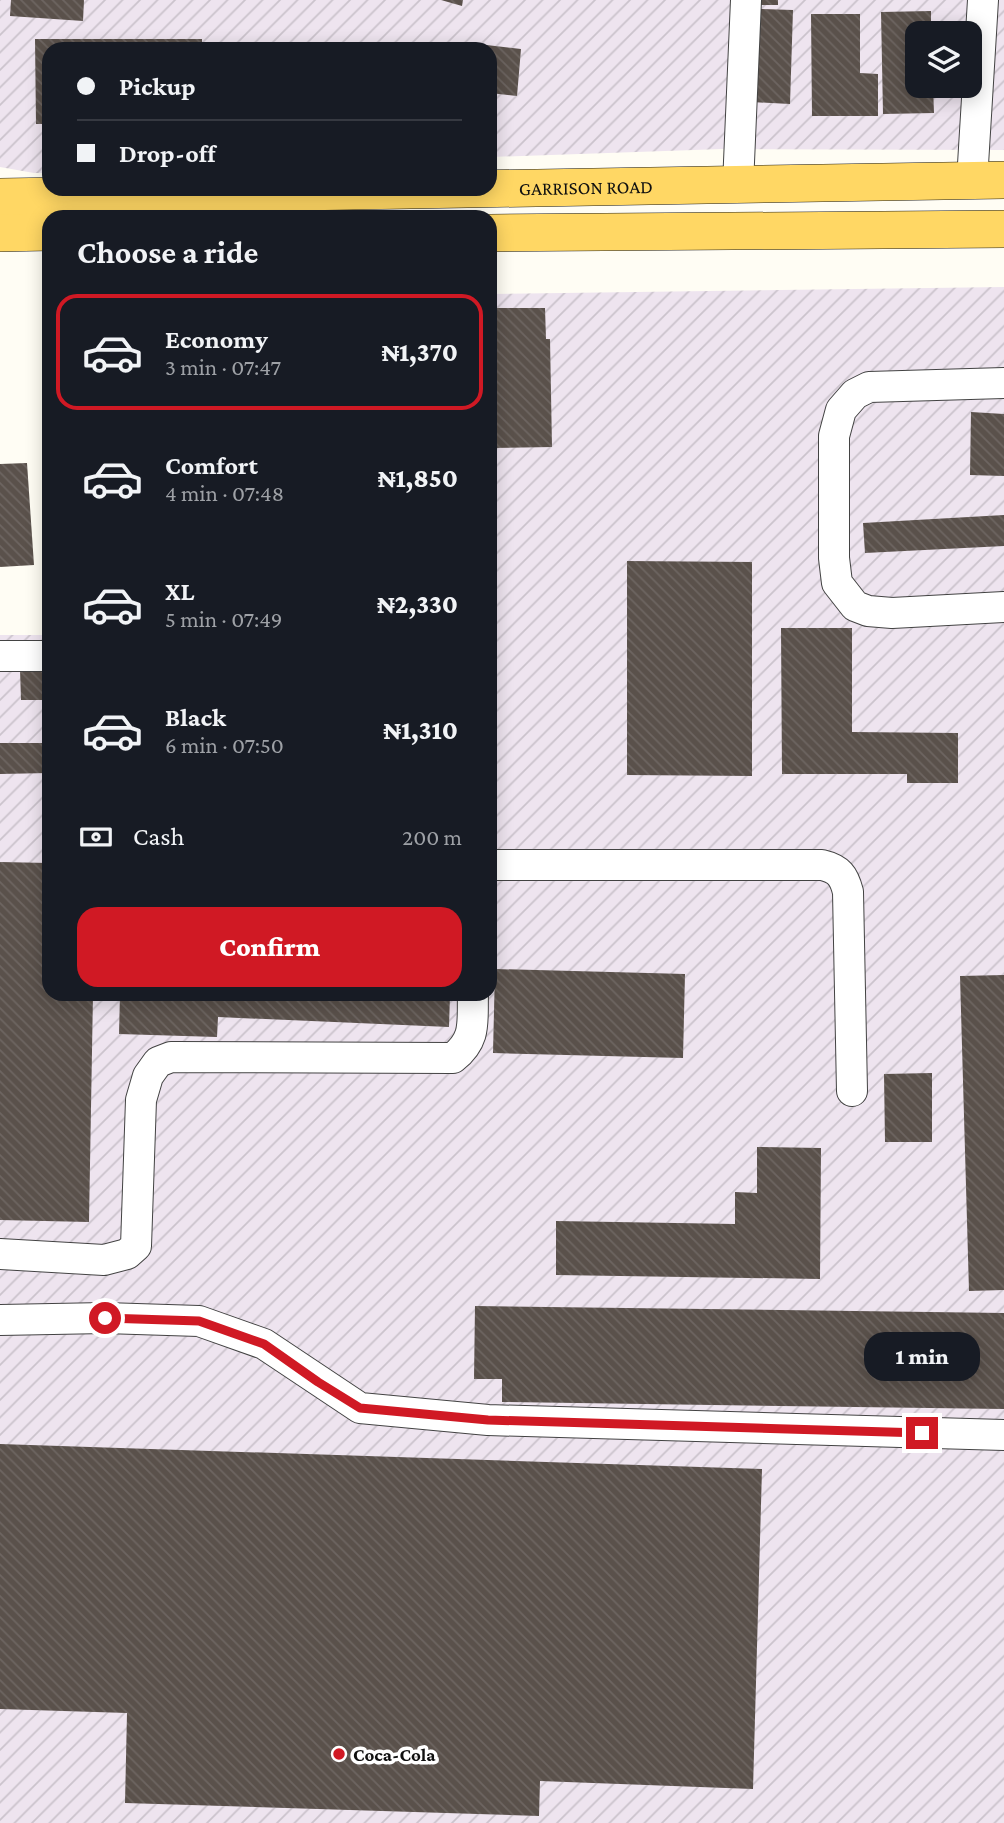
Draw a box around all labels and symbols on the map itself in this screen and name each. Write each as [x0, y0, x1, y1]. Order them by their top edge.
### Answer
street label: GARRISON ROAD [519, 175, 653, 199]
route start [89, 1302, 121, 1334]
callout: 1 min [864, 1332, 980, 1380]
route end [906, 1417, 938, 1449]
place label: Coca-Cola [353, 1744, 436, 1765]
marker: Coca-Cola [331, 1746, 347, 1762]

